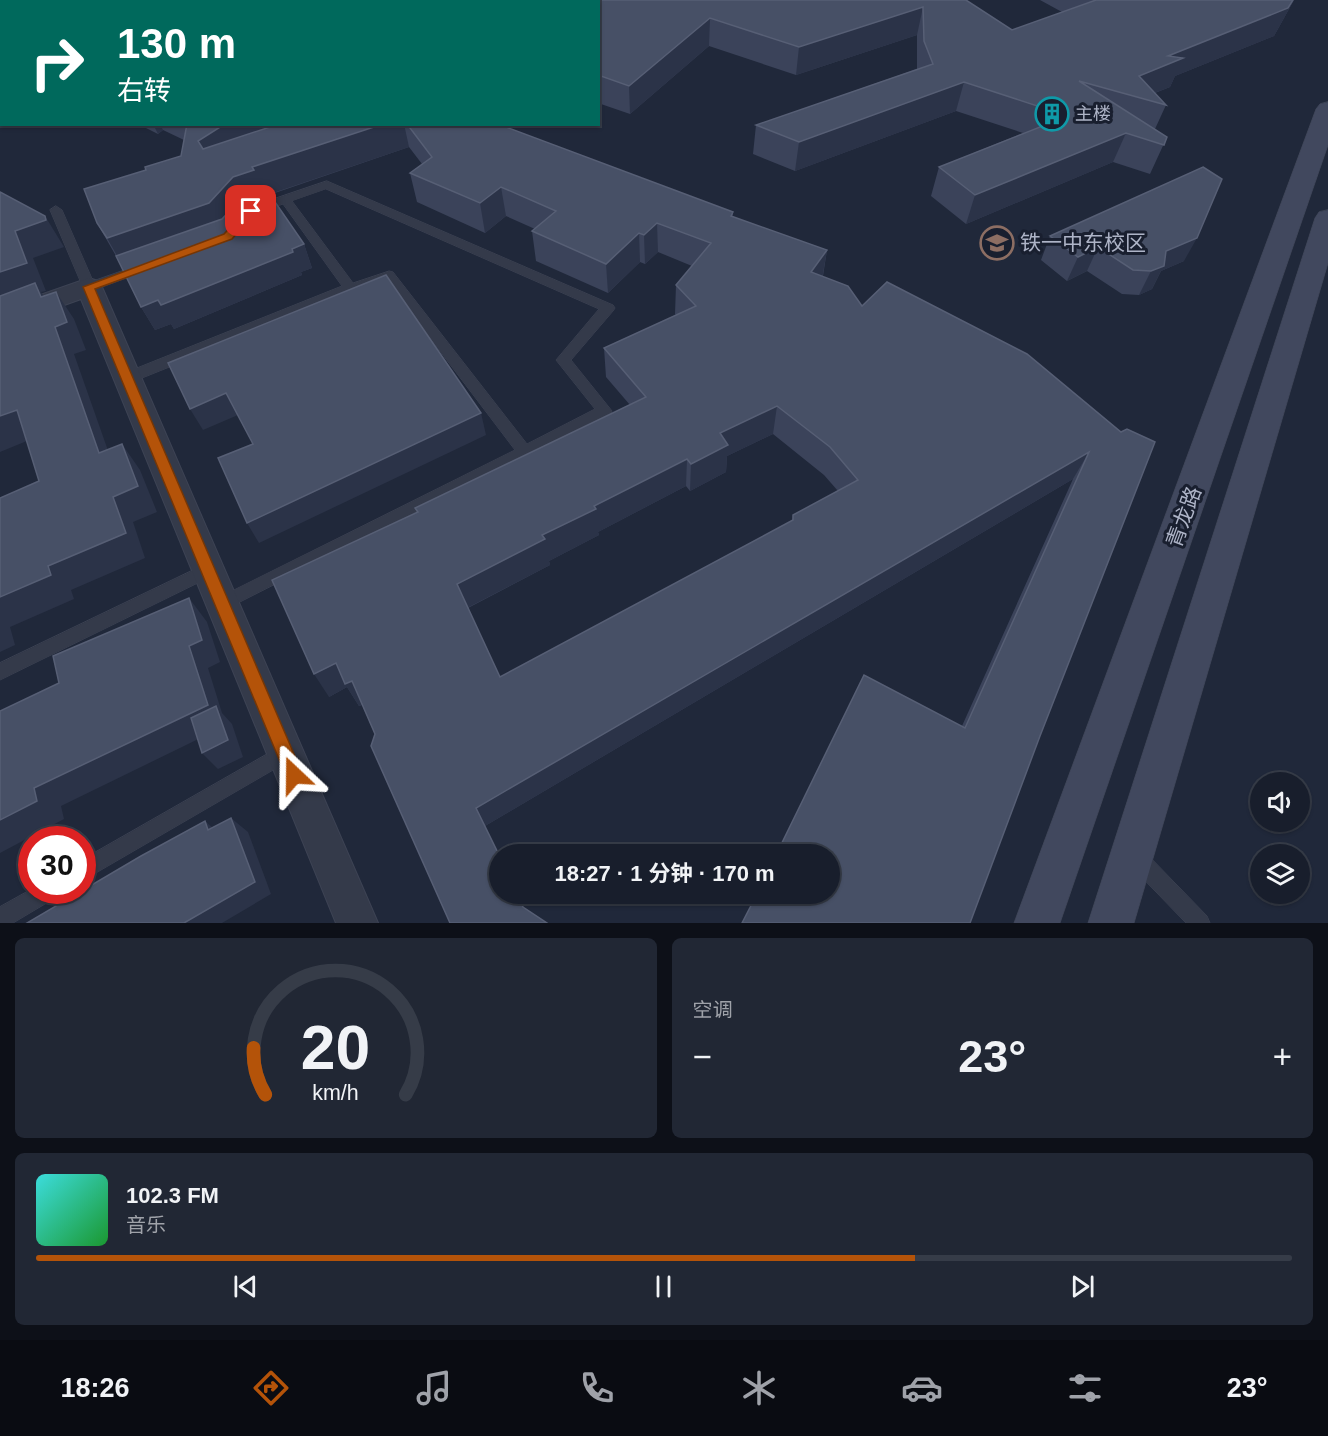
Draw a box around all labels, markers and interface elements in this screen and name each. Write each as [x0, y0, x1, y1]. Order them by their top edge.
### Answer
text: 130 m [117, 20, 236, 67]
icon: right [18, 24, 96, 102]
text: 右转 [117, 76, 171, 106]
building icon: 主楼 [1034, 96, 1070, 132]
place label: 主楼 [1075, 104, 1111, 124]
pin [225, 185, 276, 236]
icon: arrive [234, 194, 267, 227]
school or university icon: 铁一中东校区 [979, 225, 1015, 261]
place label: 铁一中东校区 [1020, 231, 1146, 254]
street label: 青龙路 [1162, 483, 1205, 550]
position arrow [262, 743, 326, 807]
map controls [1250, 772, 1310, 904]
button: sound [1250, 772, 1310, 832]
speed limit sign: 30 [18, 826, 96, 904]
button: layers [1250, 844, 1310, 904]
text: 18:27 · 1 分钟 · 170 m [554, 861, 775, 886]
text: 空调 [693, 999, 733, 1021]
text: 20 [301, 1013, 370, 1082]
text: 23° [958, 1031, 1026, 1082]
text: − [693, 1038, 712, 1075]
text: + [1273, 1038, 1292, 1075]
text: km/h [313, 1081, 359, 1105]
text: 102.3 FM [126, 1183, 219, 1208]
text: 音乐 [126, 1214, 166, 1236]
icon: previous [229, 1270, 262, 1303]
icon: pause [647, 1270, 680, 1303]
icon: next [1066, 1270, 1099, 1303]
icon: directions [250, 1367, 292, 1409]
icon: music [413, 1367, 455, 1409]
icon: phone [576, 1367, 618, 1409]
icon: climate [738, 1367, 780, 1409]
icon: car [901, 1367, 943, 1409]
icon: filters [1064, 1367, 1106, 1409]
text: 18:26 [60, 1373, 129, 1403]
text: 23° [1227, 1373, 1268, 1403]

